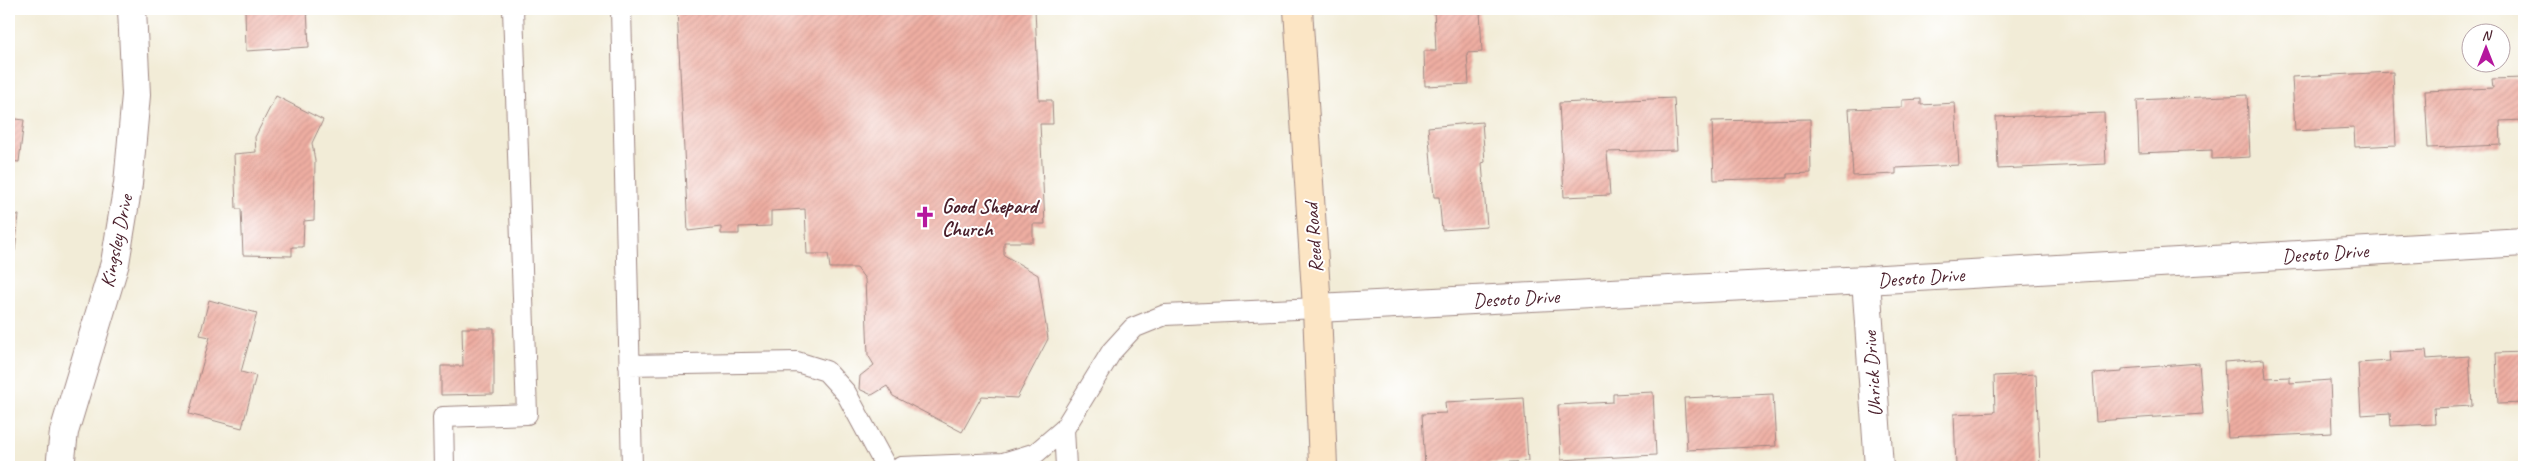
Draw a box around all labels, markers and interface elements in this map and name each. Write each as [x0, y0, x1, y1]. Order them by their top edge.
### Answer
north arrow [2460, 22, 2510, 72]
text: N [2482, 27, 2493, 44]
street label: Kingsley Drive [94, 191, 139, 290]
place label: Good Shepard Church [942, 194, 1041, 242]
street label: Reed Road [1298, 199, 1328, 274]
church icon: Good Shepard Church [912, 204, 938, 230]
street label: Desoto Drive [2281, 238, 2371, 269]
street label: Desoto Drive [1877, 262, 1967, 293]
street label: Desoto Drive [1472, 284, 1561, 313]
street label: Uhrick Drive [1857, 329, 1888, 418]

